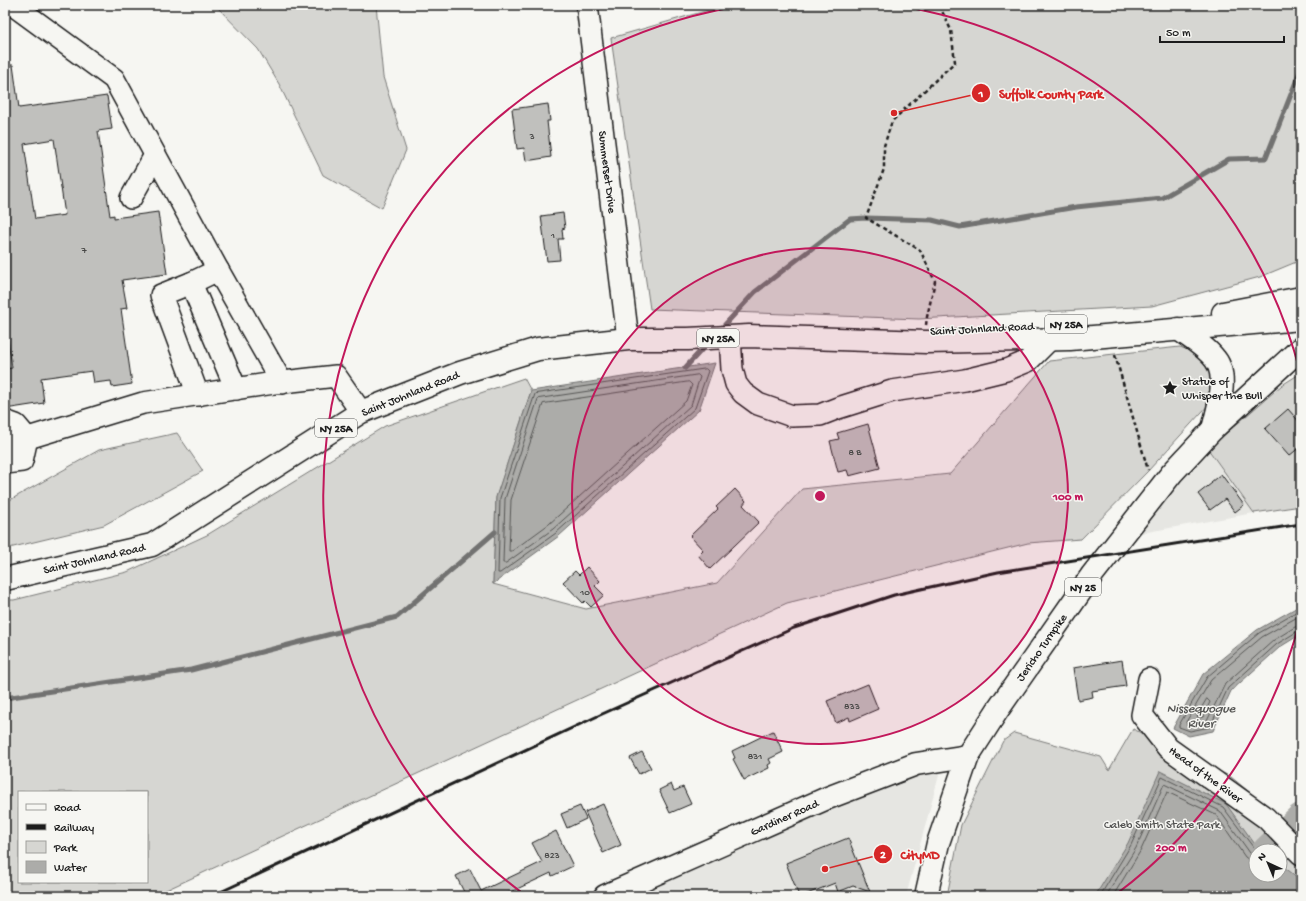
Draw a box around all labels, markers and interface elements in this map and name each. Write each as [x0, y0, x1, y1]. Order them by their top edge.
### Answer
scale bar [1160, 18, 1284, 44]
text: 50 m [1166, 27, 1191, 41]
callout: Suffolk County Park [971, 80, 1111, 105]
text: Suffolk County Park [999, 87, 1105, 103]
text: 1 [978, 88, 984, 102]
street label: Summerset Drive [594, 130, 618, 215]
house number: 3 [528, 131, 535, 143]
house number: 1 [550, 230, 555, 242]
house number: 7 [80, 245, 87, 257]
road number: NY 25A [1045, 315, 1087, 333]
street label: Saint Johnland Road [930, 320, 1035, 340]
road number: NY 25A [697, 329, 739, 347]
street label: Saint Johnland Road [360, 369, 463, 421]
place label: Statue of Whisper the Bull [1182, 376, 1263, 404]
place icon: Statue of Whisper the Bull [1161, 379, 1179, 397]
road number: NY 25A [315, 419, 357, 437]
house number: 8 B [849, 447, 862, 459]
centre of rings [813, 489, 827, 503]
text: 100 m [1052, 491, 1083, 505]
street label: Saint Johnland Road [42, 541, 148, 578]
road number: NY 25 [1065, 578, 1101, 596]
house number: 10 [579, 587, 590, 599]
street label: Jericho Turnpike [1014, 611, 1072, 685]
house number: 833 [844, 701, 860, 713]
water label: Nissequogue River [1167, 702, 1236, 732]
street label: Head of the River [1165, 744, 1246, 808]
house number: 831 [748, 751, 762, 763]
legend [18, 791, 148, 883]
street label: Gardiner Road [748, 797, 822, 840]
text: Road [54, 802, 81, 816]
park label: Caleb Smith State Park [1104, 819, 1222, 833]
text: Railway [54, 822, 94, 836]
text: Park [53, 842, 79, 856]
callout: CityMD [873, 842, 948, 867]
text: 200 m [1156, 842, 1187, 856]
north arrow [1248, 843, 1288, 883]
text: 2 [880, 849, 886, 863]
text: CityMD [899, 849, 940, 864]
house number: 823 [544, 850, 560, 862]
text: N [1256, 850, 1269, 864]
text: Water [54, 862, 88, 876]

